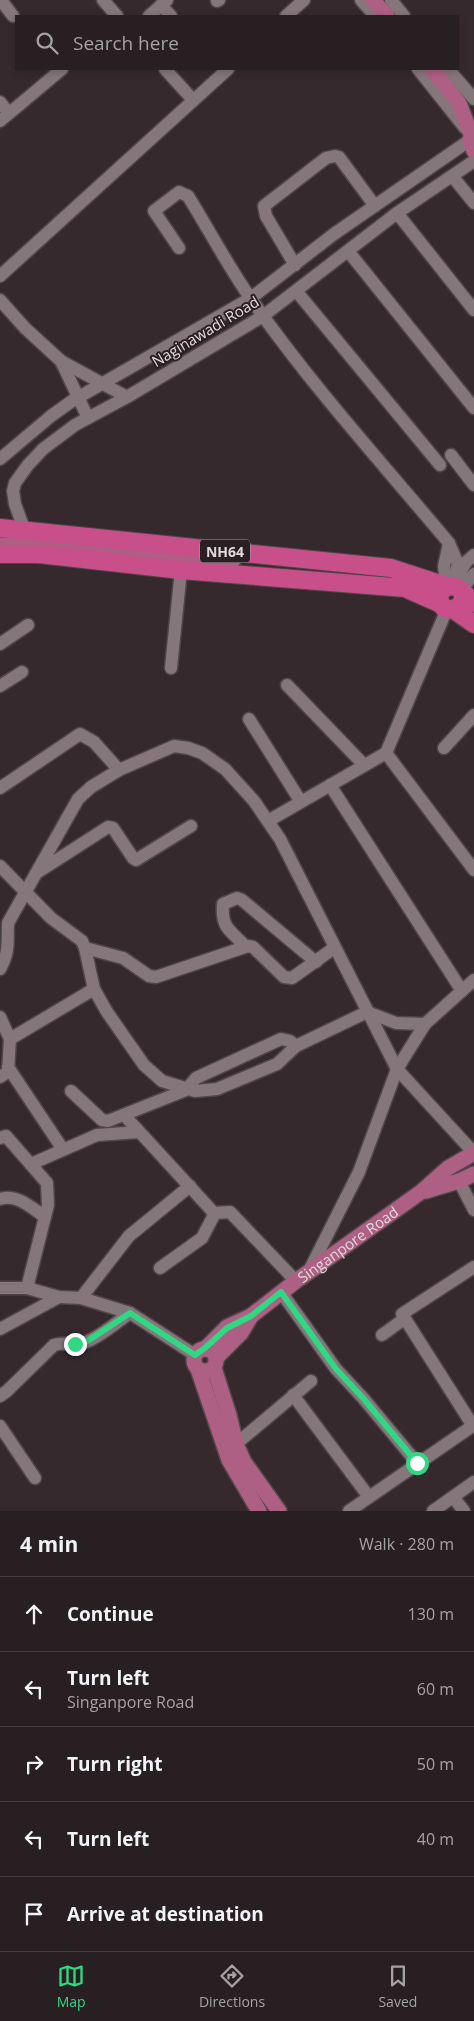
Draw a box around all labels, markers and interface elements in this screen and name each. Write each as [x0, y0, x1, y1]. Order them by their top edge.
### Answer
search box [15, 15, 459, 70]
icon: search [33, 29, 61, 57]
text: Search here [73, 30, 179, 56]
street label: Naginawadi Road [148, 291, 262, 371]
road number: NH64 [200, 540, 250, 562]
street label: Singanpore Road [293, 1201, 402, 1287]
route end [64, 1333, 87, 1356]
route start [406, 1452, 429, 1475]
text: 4 min [20, 1530, 78, 1558]
text: Walk · 280 m [359, 1533, 454, 1555]
icon: ahead [20, 1600, 48, 1628]
text: Continue [67, 1601, 154, 1627]
text: 130 m [408, 1603, 454, 1625]
text: Turn left [67, 1665, 149, 1691]
icon: left [20, 1675, 48, 1703]
text: 60 m [417, 1678, 454, 1700]
text: Singanpore Road [67, 1691, 194, 1713]
icon: right [20, 1750, 48, 1778]
text: Turn right [67, 1751, 162, 1777]
text: 50 m [417, 1753, 454, 1775]
icon: left [20, 1825, 48, 1853]
text: Turn left [67, 1826, 149, 1852]
text: 40 m [417, 1828, 454, 1850]
icon: arrive [20, 1900, 48, 1928]
text: Arrive at destination [67, 1901, 264, 1927]
tab: Map [57, 1962, 86, 2011]
tab: Directions [199, 1962, 265, 2011]
tab: Saved [378, 1962, 417, 2011]

